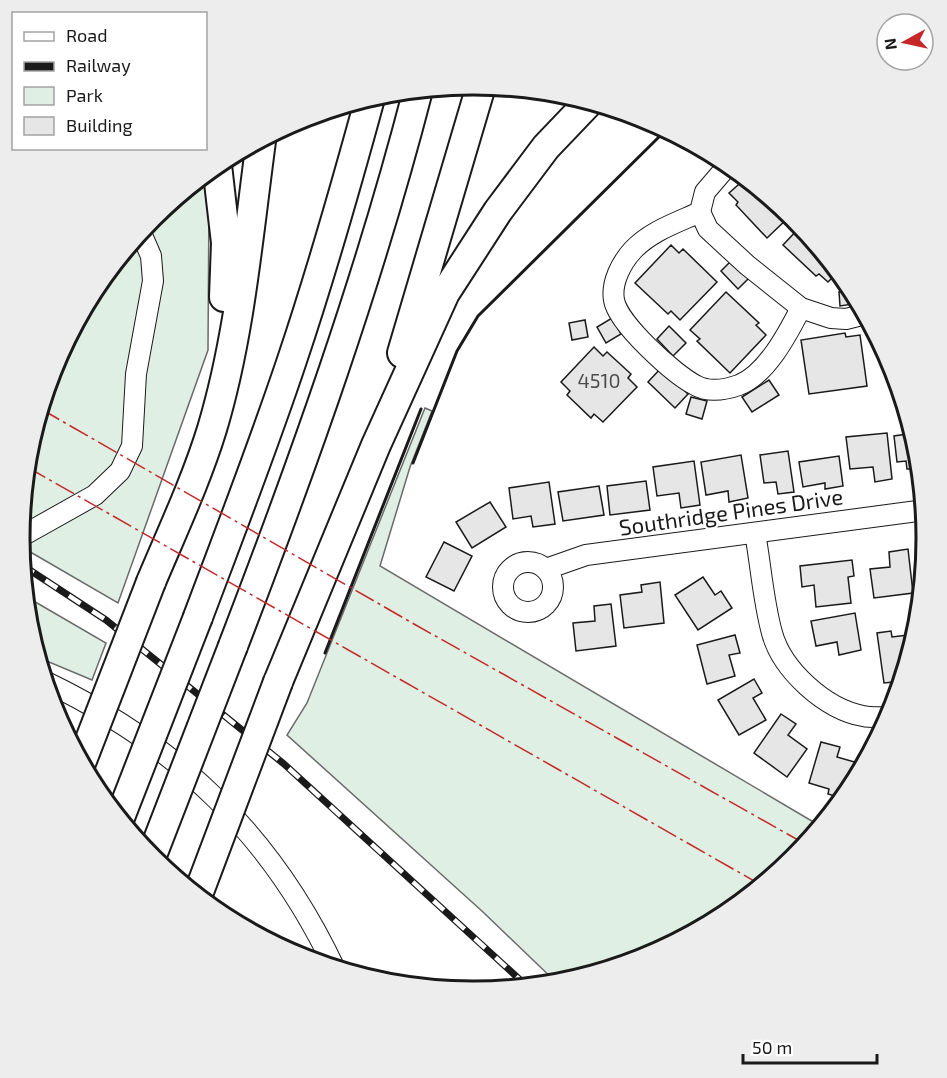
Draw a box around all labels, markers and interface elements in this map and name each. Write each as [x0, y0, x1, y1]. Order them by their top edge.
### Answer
legend [12, 12, 207, 150]
north arrow [875, 12, 935, 72]
text: Road [66, 24, 107, 46]
text: N [879, 37, 900, 51]
text: Railway [66, 54, 131, 76]
text: Park [66, 84, 103, 106]
text: Building [66, 114, 133, 136]
house number: 4510 [577, 368, 621, 392]
street label: Southridge Pines Drive [617, 482, 844, 540]
scale bar [743, 1027, 876, 1065]
text: 50 m [752, 1036, 792, 1058]

